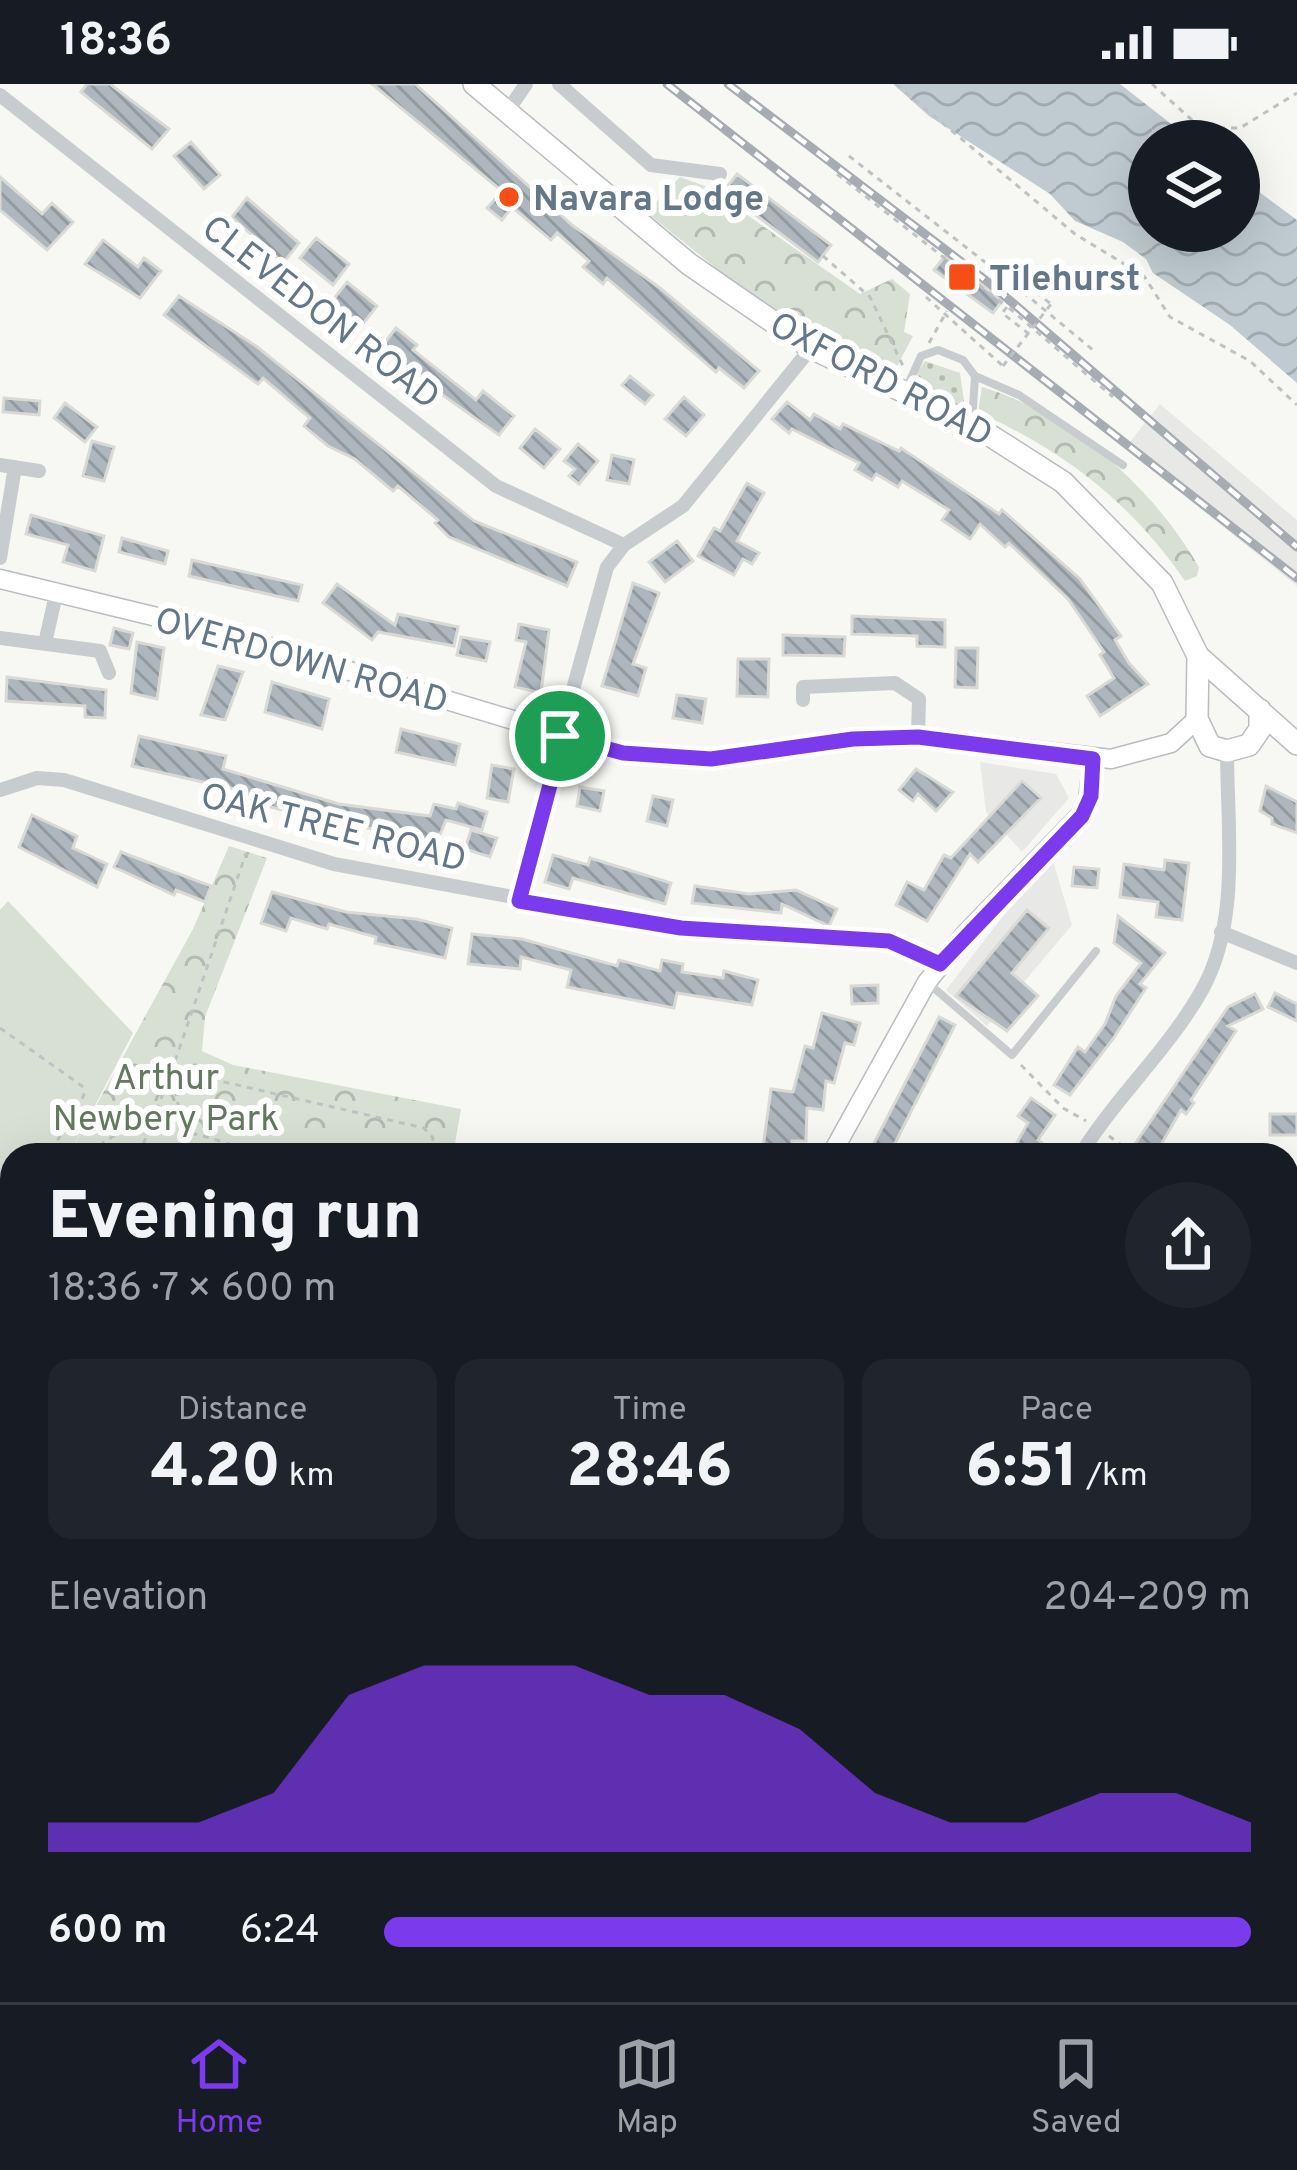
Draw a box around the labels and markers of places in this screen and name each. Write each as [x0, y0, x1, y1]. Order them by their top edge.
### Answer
place label: Navara Lodge [533, 178, 764, 224]
marker: Navara Lodge [496, 184, 522, 210]
place label: Tilehurst [989, 258, 1140, 304]
marker: Tilehurst [946, 261, 978, 293]
pin [509, 685, 611, 787]

